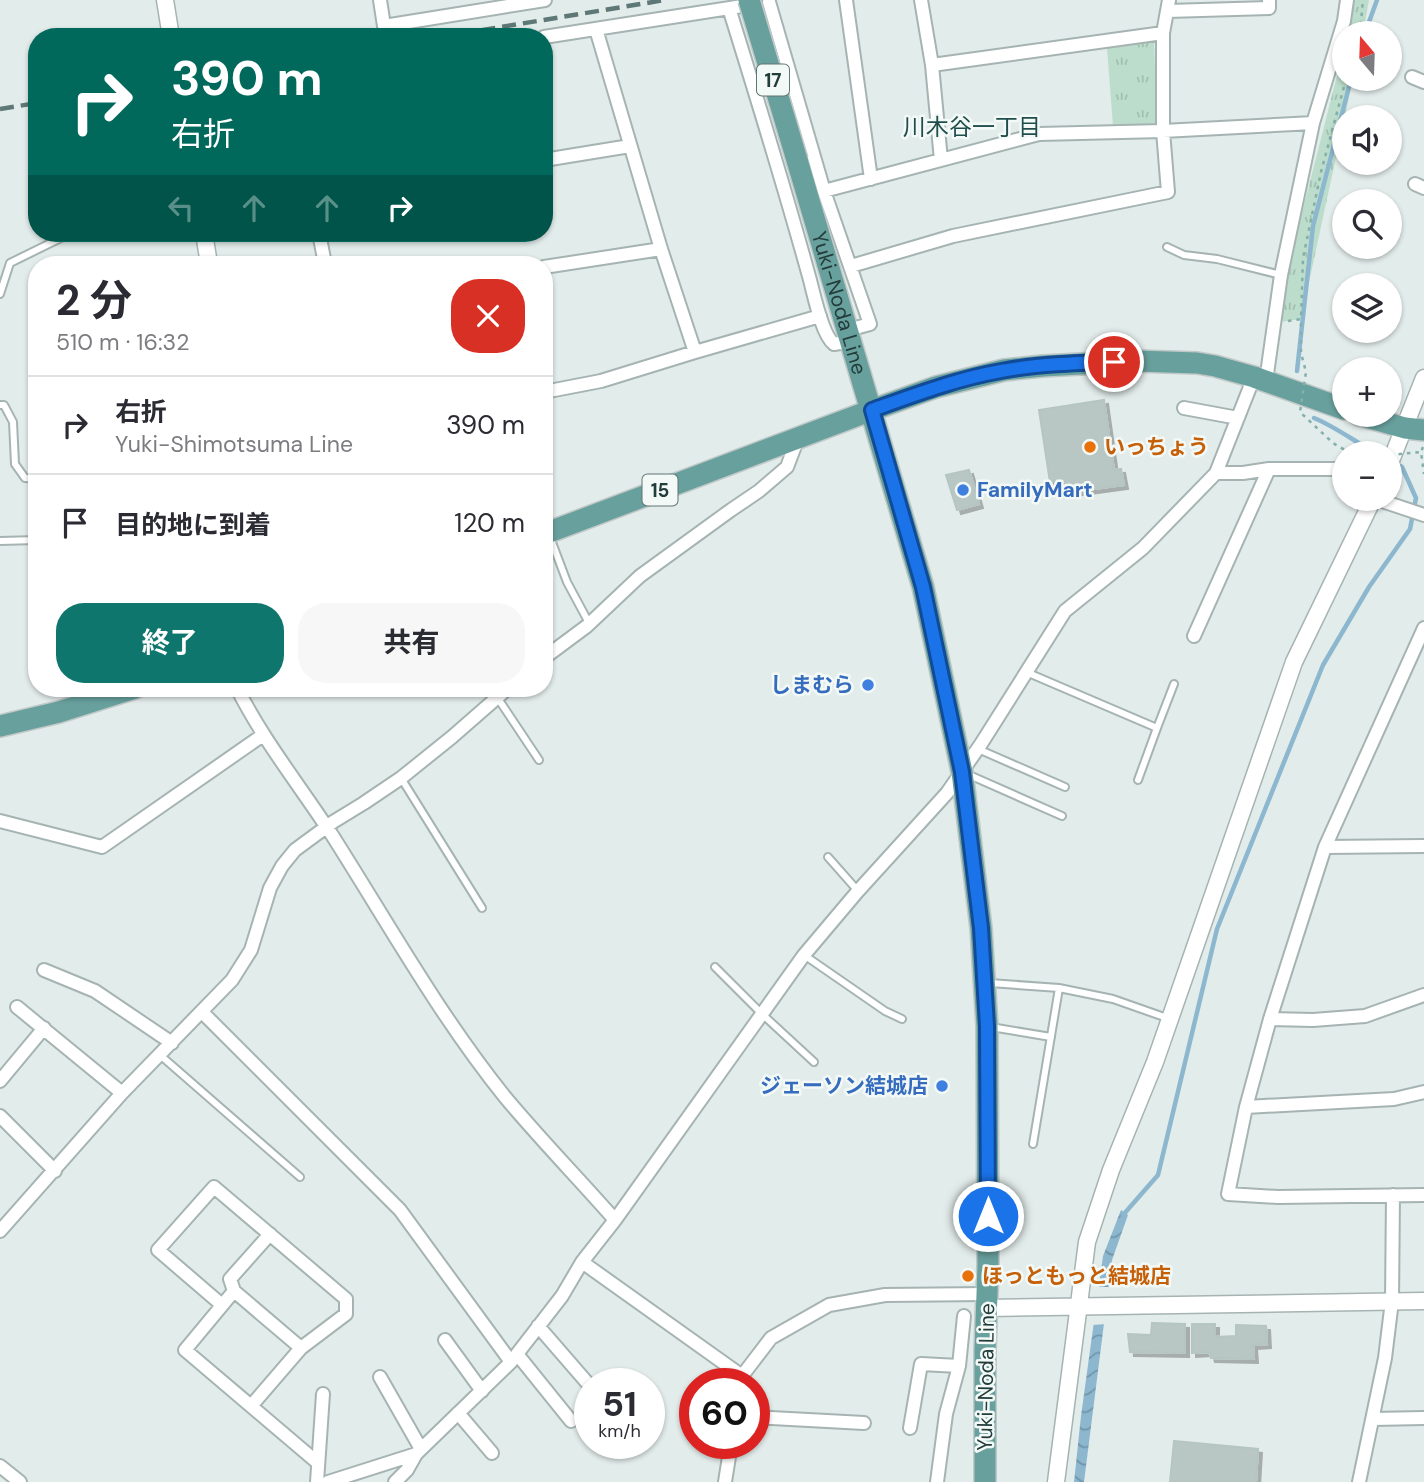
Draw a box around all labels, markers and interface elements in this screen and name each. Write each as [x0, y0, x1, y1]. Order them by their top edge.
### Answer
north arrow [1332, 21, 1402, 91]
map controls [1332, 21, 1402, 511]
text: 390 m [171, 46, 323, 110]
icon: right [56, 56, 147, 147]
road number: 17 [757, 64, 789, 96]
button: sound [1332, 105, 1402, 175]
district label: 川木谷一丁目 [903, 112, 1041, 142]
text: 右折 [171, 113, 235, 155]
icon: left [162, 189, 200, 227]
icon: ahead [235, 189, 273, 227]
icon: ahead [308, 189, 346, 227]
icon: right [381, 189, 419, 227]
button: search [1332, 189, 1402, 259]
street label: Yuki-Noda Line [805, 228, 874, 378]
text: 2 分 [56, 273, 132, 328]
button: layers [1332, 273, 1402, 343]
button: close [451, 279, 525, 353]
text: 510 m · 16:32 [56, 327, 189, 357]
pin [1084, 332, 1144, 392]
icon: arrive [1095, 343, 1133, 381]
button: + [1332, 357, 1402, 427]
text: 右折 [115, 395, 167, 429]
icon: right [56, 406, 94, 444]
text: 390 m [446, 408, 525, 442]
text: Yuki-Shimotsuma Line [115, 429, 353, 459]
place label: いっちょう [1104, 433, 1209, 461]
marker: いっちょう [1082, 439, 1098, 455]
button: − [1332, 441, 1402, 511]
road number: 15 [642, 475, 678, 505]
place label: FamilyMart [977, 476, 1092, 504]
marker: FamilyMart [955, 482, 971, 498]
icon: arrive [56, 504, 94, 542]
text: 120 m [454, 506, 525, 540]
text: 目的地に到着 [115, 508, 271, 542]
button: 終了 [56, 603, 284, 683]
button: 共有 [298, 603, 525, 683]
place label: しまむら [770, 671, 854, 699]
marker: しまむら [860, 677, 876, 693]
place label: ジェーソン結城店 [760, 1072, 928, 1100]
marker: ジェーソン結城店 [934, 1078, 950, 1094]
position arrow [951, 1179, 1025, 1253]
place label: ほっともっと結城店 [982, 1262, 1171, 1290]
marker: ほっともっと結城店 [960, 1268, 976, 1284]
street label: Yuki-Noda Line [971, 1303, 1001, 1451]
speed limit sign: 60 [679, 1368, 770, 1459]
text: 51 [602, 1381, 637, 1427]
text: km/h [598, 1419, 641, 1443]

